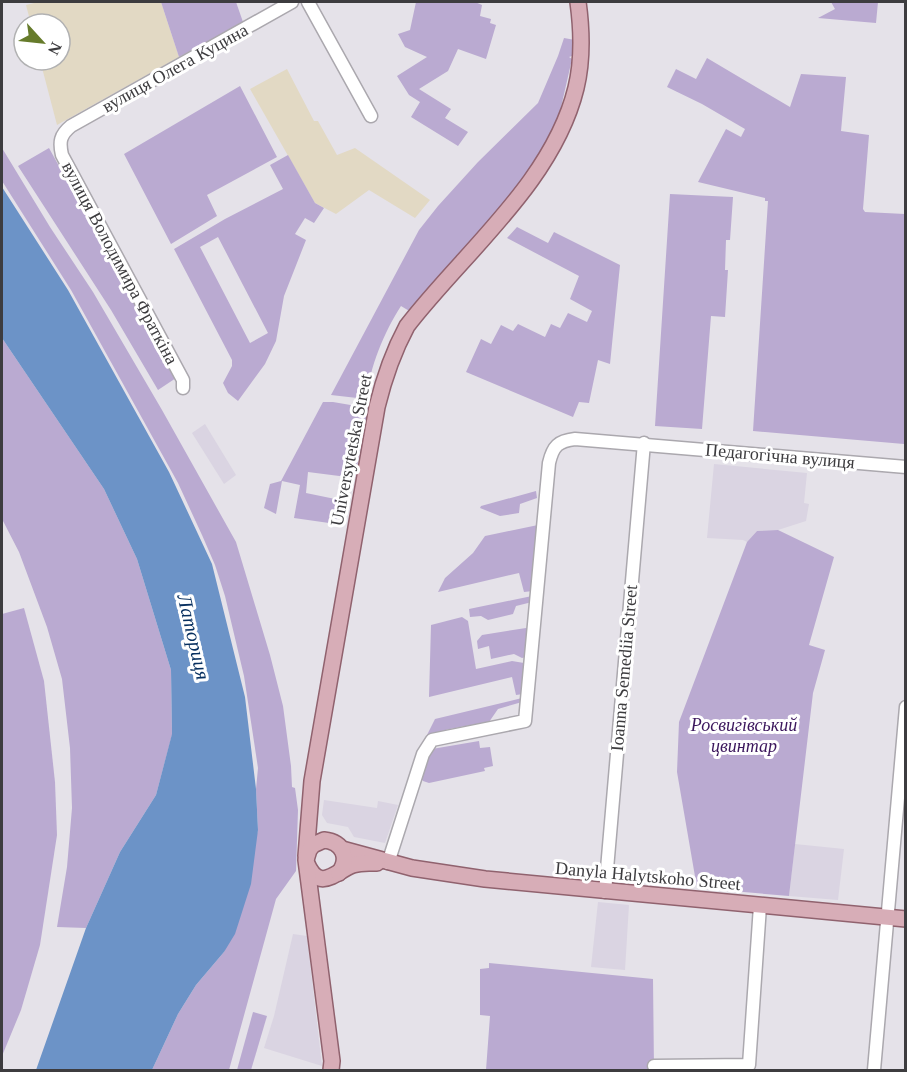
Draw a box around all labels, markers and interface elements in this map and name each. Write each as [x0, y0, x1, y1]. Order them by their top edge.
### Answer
north arrow [12, 12, 72, 72]
street label: вулиця Олега Куцина [99, 20, 251, 116]
text: N [45, 40, 65, 58]
street label: вулиця Володимира Фраткіна [58, 158, 182, 368]
street label: Universytetska Street [326, 372, 376, 528]
street label: Педагогічна вулиця [704, 440, 856, 472]
street label: Ioanna Semediia Street [607, 584, 641, 752]
water label: Латориця [172, 591, 215, 682]
park label: Росвигівський цвинтар [690, 715, 797, 756]
street label: Danyla Halytskoho Street [554, 858, 742, 894]

